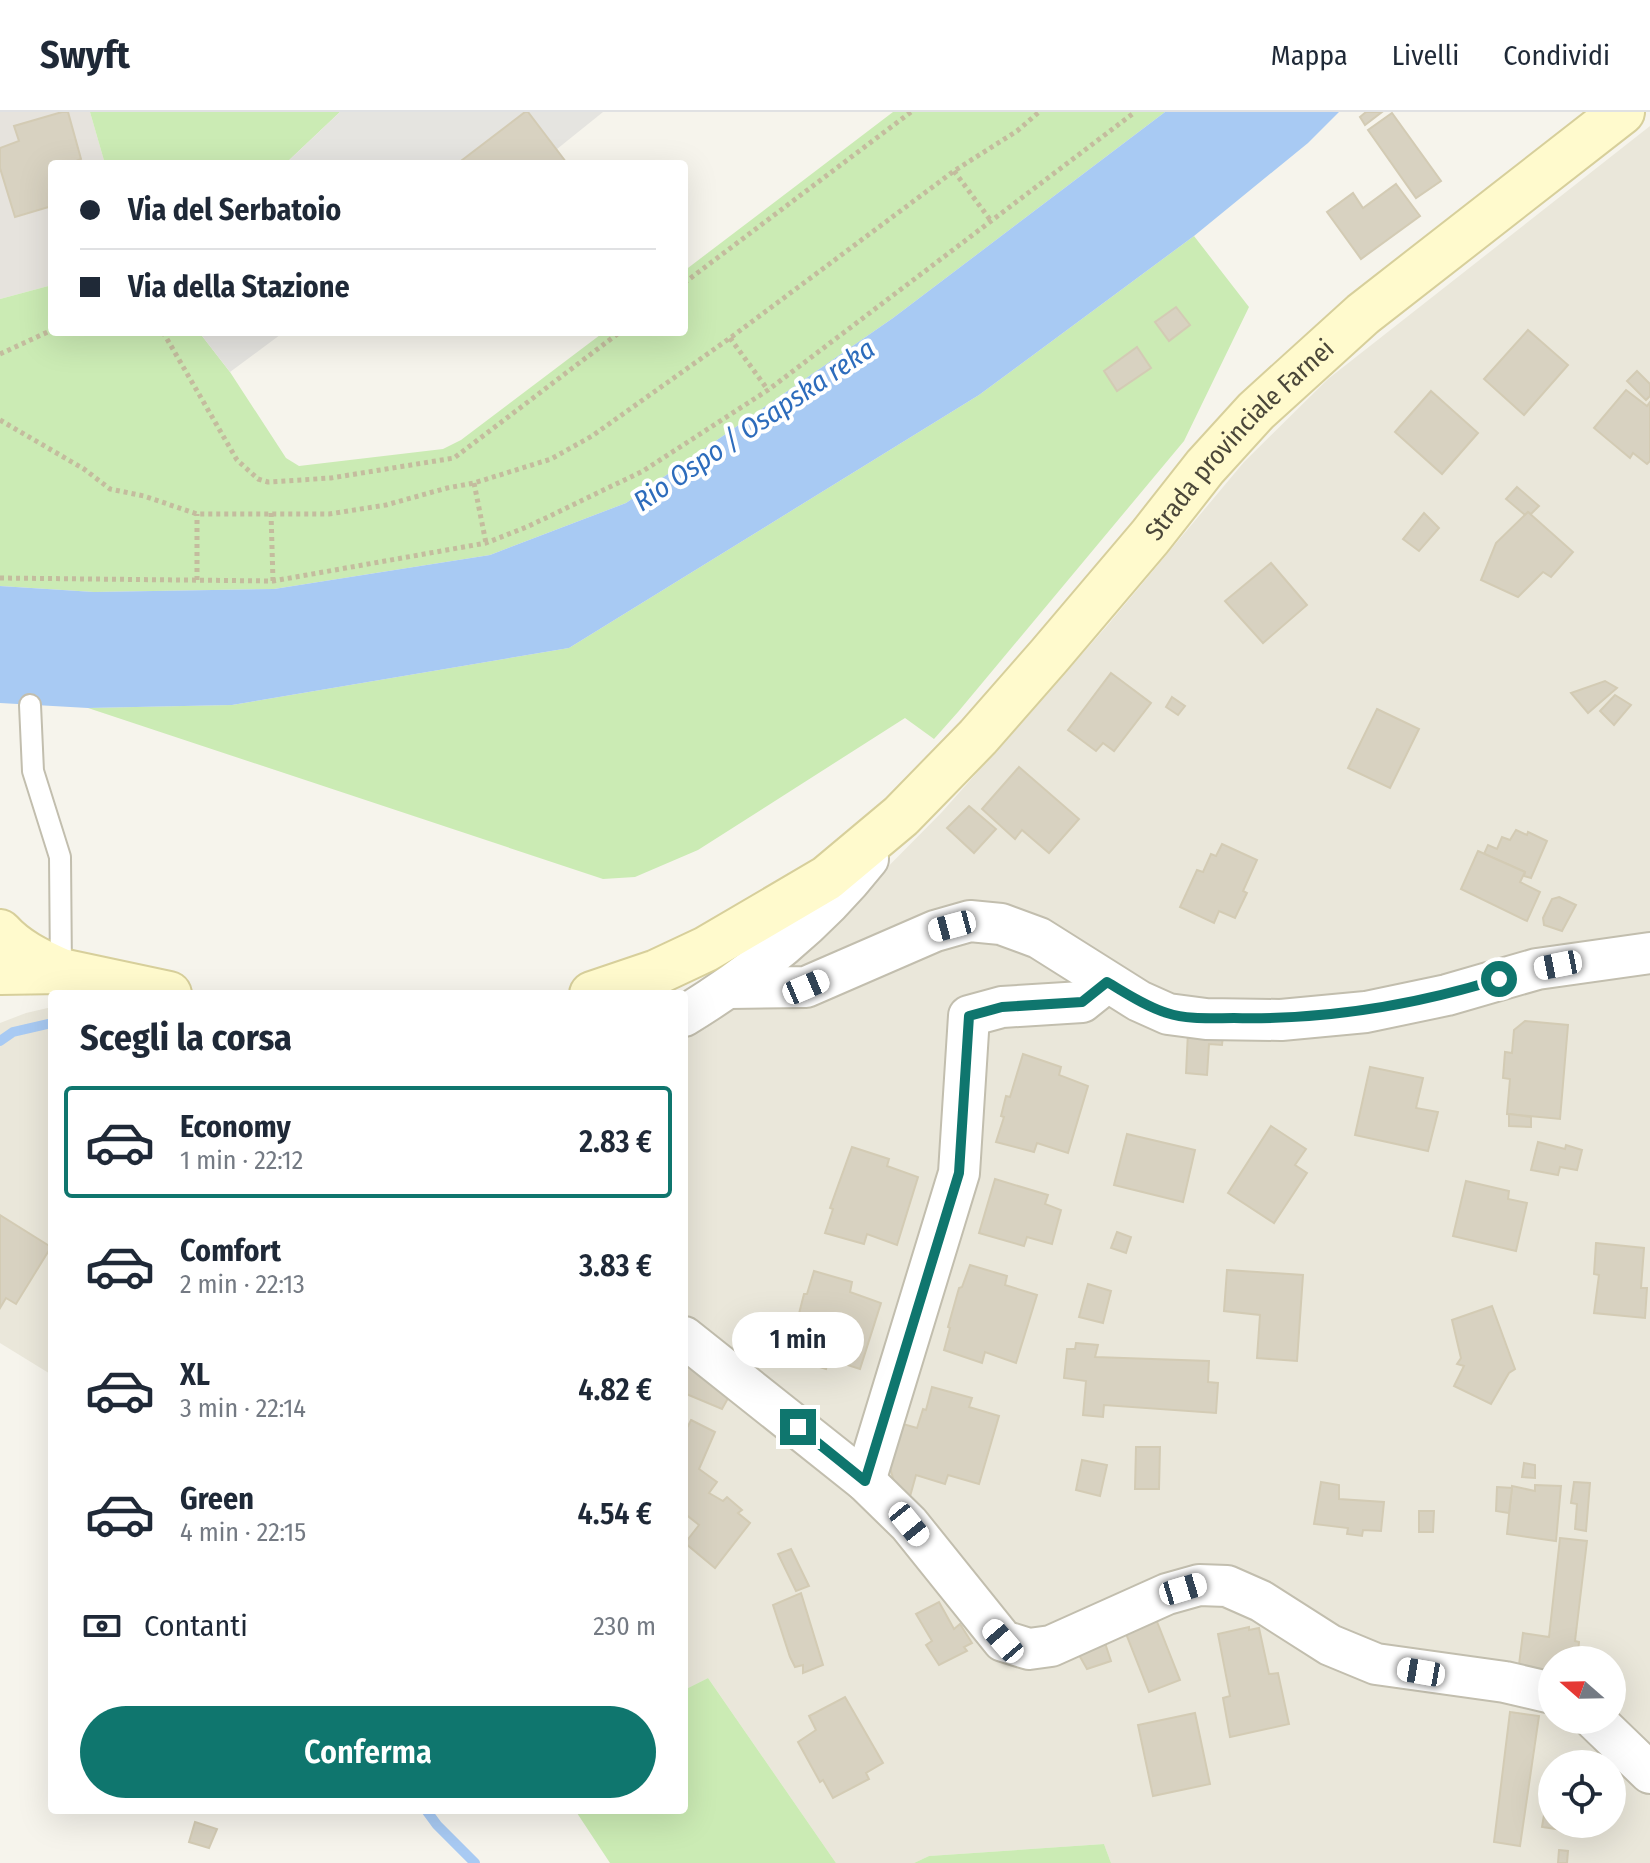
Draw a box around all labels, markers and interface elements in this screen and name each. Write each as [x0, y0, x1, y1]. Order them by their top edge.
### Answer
text: Swyft [40, 32, 130, 78]
text: Mappa [1271, 39, 1348, 72]
text: Livelli [1392, 39, 1459, 72]
text: Condividi [1503, 39, 1610, 72]
text: Via del Serbatoio [128, 192, 341, 228]
text: Via della Stazione [128, 269, 350, 305]
water label: Rio Ospo / Osapska reka [627, 332, 881, 518]
street label: Strada provinciale Farnei [1138, 333, 1340, 546]
car [926, 908, 978, 944]
car [1532, 949, 1584, 981]
route start [1481, 961, 1517, 997]
car [779, 967, 833, 1007]
text: Scegli la corsa [80, 1016, 292, 1060]
icon: car [84, 1106, 156, 1178]
text: Economy [180, 1109, 291, 1145]
text: 2.83 € [579, 1124, 652, 1160]
text: 1 min · 22:12 [180, 1145, 303, 1176]
icon: car [84, 1230, 156, 1302]
text: Comfort [180, 1233, 281, 1269]
text: 3.83 € [579, 1248, 652, 1284]
text: 2 min · 22:13 [180, 1269, 305, 1300]
callout: 1 min [732, 1311, 864, 1367]
text: 1 min [770, 1324, 826, 1355]
icon: car [84, 1354, 156, 1426]
text: XL [180, 1357, 210, 1393]
text: 4.82 € [578, 1372, 652, 1408]
text: 3 min · 22:14 [180, 1393, 306, 1424]
route end [780, 1409, 816, 1445]
icon: car [84, 1478, 156, 1550]
text: Green [180, 1481, 254, 1517]
text: 4.54 € [578, 1496, 652, 1532]
car [885, 1498, 933, 1550]
text: 4 min · 22:15 [180, 1517, 306, 1548]
car [1157, 1571, 1209, 1607]
icon: cash [80, 1604, 124, 1648]
text: Contanti [144, 1608, 248, 1644]
text: 230 m [593, 1611, 656, 1642]
car [978, 1615, 1028, 1667]
north arrow [1538, 1646, 1626, 1734]
map controls [1538, 1646, 1626, 1838]
car [1395, 1656, 1447, 1688]
button: Conferma [80, 1706, 656, 1798]
button: locate [1538, 1750, 1626, 1838]

